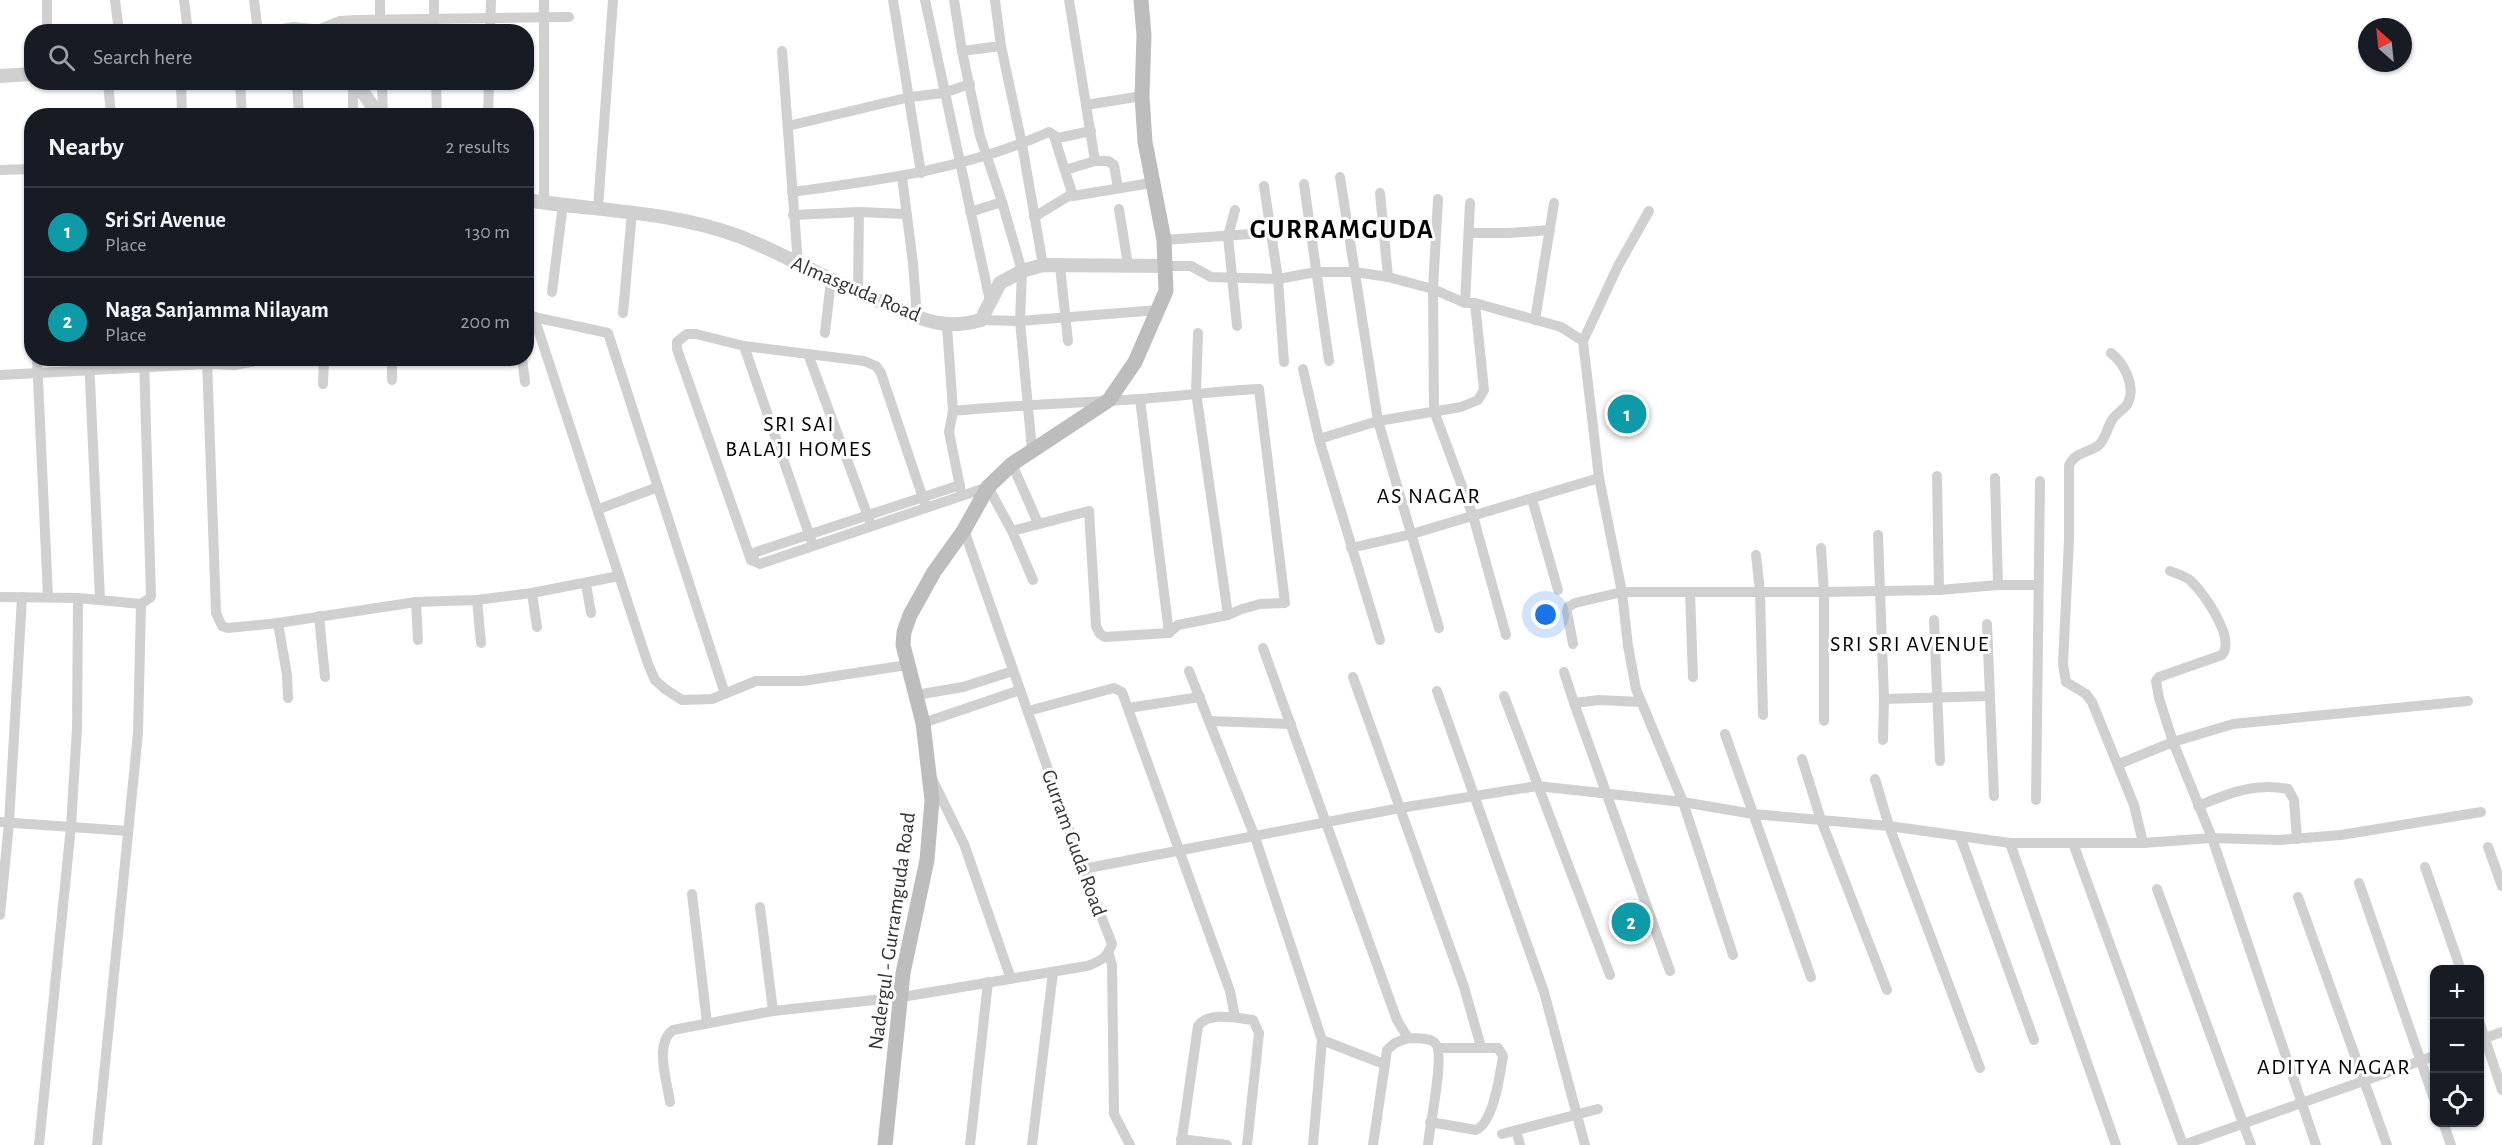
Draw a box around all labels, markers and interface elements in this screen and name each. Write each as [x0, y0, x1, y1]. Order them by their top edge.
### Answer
north arrow [2358, 18, 2412, 72]
search box [24, 24, 534, 90]
icon: search [45, 41, 78, 74]
text: Search here [93, 46, 192, 68]
text: Nearby [48, 134, 124, 160]
text: 2 results [446, 137, 510, 157]
text: Sri Sri Avenue [105, 209, 226, 231]
district label: GURRAMGUDA [1250, 216, 1434, 243]
text: 1 [64, 222, 71, 242]
text: 130 m [465, 222, 510, 242]
text: Place [105, 235, 146, 255]
street label: Almasguda Road [788, 252, 924, 326]
text: Naga Sanjamma Nilayam [105, 299, 329, 321]
text: 2 [63, 312, 72, 332]
text: 200 m [460, 312, 510, 332]
text: Place [105, 325, 146, 345]
pin: 1 [1608, 392, 1646, 436]
district label: SRI SAI BALAJI HOMES [725, 413, 873, 460]
district label: AS NAGAR [1377, 485, 1481, 507]
your location [1531, 600, 1560, 629]
district label: SRI SRI AVENUE [1830, 633, 1990, 655]
street label: Gurram Guda Road [1038, 767, 1110, 919]
street label: Nadergul - Gurramguda Road [865, 811, 919, 1051]
pin: 2 [1612, 900, 1650, 944]
map controls [2430, 965, 2484, 1127]
button: + [2430, 965, 2484, 1019]
button: − [2430, 1019, 2484, 1073]
district label: ADITYA NAGAR [2257, 1056, 2411, 1078]
button: locate [2430, 1073, 2484, 1127]

